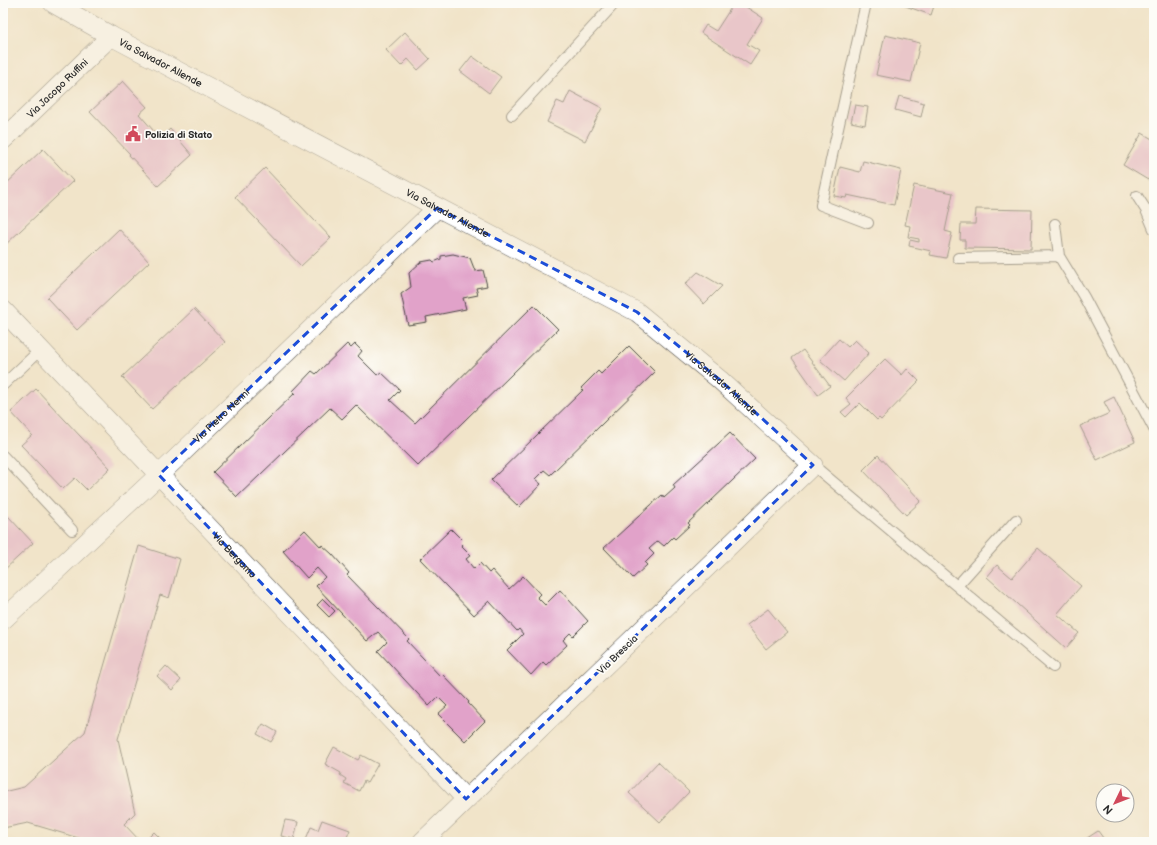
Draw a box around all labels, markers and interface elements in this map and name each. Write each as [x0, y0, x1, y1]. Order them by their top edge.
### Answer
street label: Via Salvador Allende [117, 36, 204, 90]
street label: Via Jacopo Ruffini [25, 57, 91, 121]
public building icon: Polizia di Stato [124, 125, 142, 143]
place label: Polizia di Stato [145, 129, 212, 141]
street label: Via Salvador Allende [403, 187, 491, 240]
street label: Via Salvador Allende [682, 349, 760, 418]
street label: Via Pietro Nenni [191, 386, 252, 446]
street label: Via Bergamo [209, 530, 259, 581]
street label: Via Brescia [595, 632, 641, 677]
north arrow [1095, 783, 1135, 823]
text: N [1100, 802, 1116, 817]

